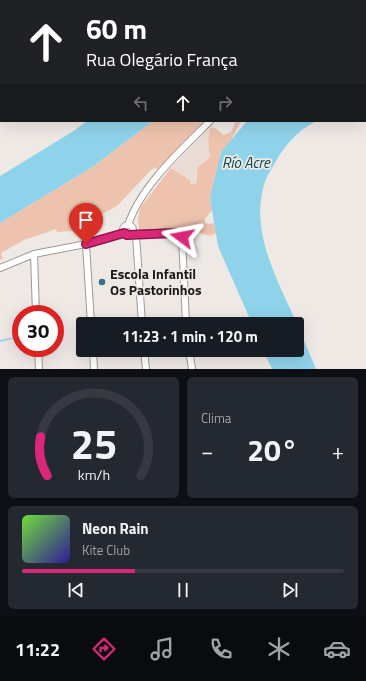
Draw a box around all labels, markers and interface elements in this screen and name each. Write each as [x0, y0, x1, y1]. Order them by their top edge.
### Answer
text: 60 m [86, 7, 147, 50]
icon: ahead [20, 16, 72, 68]
text: Rua Olegário França [86, 46, 237, 73]
icon: left [130, 92, 152, 114]
icon: ahead [172, 92, 194, 114]
icon: right [214, 92, 236, 114]
water label: Río Acre [222, 151, 271, 174]
pin [69, 203, 103, 244]
icon: arrive [75, 209, 97, 231]
position arrow [161, 216, 203, 258]
place label: Escola Infantil Os Pastorinhos [110, 263, 202, 300]
marker: Escola Infantil Os Pastorinhos [97, 277, 107, 287]
speed limit sign: 30 [12, 305, 64, 357]
text: 11:23 · 1 min · 120 m [122, 325, 258, 348]
text: Clima [201, 408, 231, 428]
text: 25 [70, 411, 117, 474]
text: 20° [247, 427, 298, 473]
text: − [201, 434, 213, 468]
text: + [332, 434, 344, 468]
text: km/h [77, 463, 110, 485]
text: Neon Rain [82, 517, 149, 540]
text: Kite Club [82, 540, 130, 560]
icon: previous [65, 579, 87, 601]
icon: pause [172, 579, 194, 601]
icon: next [279, 579, 301, 601]
icon: directions [90, 635, 118, 663]
icon: music [148, 635, 176, 663]
icon: phone [207, 635, 235, 663]
icon: climate [265, 635, 293, 663]
icon: car [323, 635, 351, 663]
text: 11:22 [15, 636, 60, 663]

